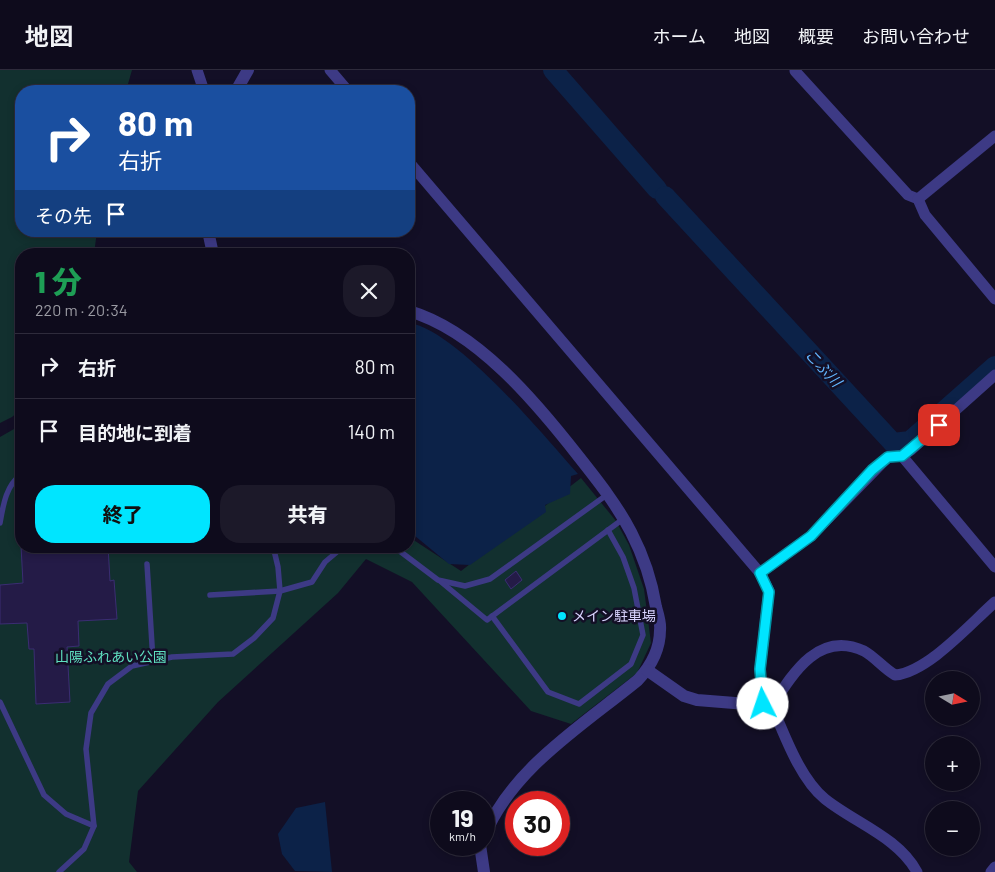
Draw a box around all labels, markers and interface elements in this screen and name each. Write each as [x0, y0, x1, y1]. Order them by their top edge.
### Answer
text: 地図 [25, 21, 73, 50]
text: ホーム [653, 25, 706, 47]
text: 地図 [734, 25, 770, 47]
text: 概要 [798, 25, 834, 47]
text: お問い合わせ [862, 25, 970, 47]
text: 80 m [118, 101, 193, 143]
icon: right [35, 105, 100, 170]
text: 右折 [118, 147, 162, 173]
icon: arrive [102, 200, 130, 228]
text: その先 [35, 204, 92, 227]
text: 1 分 [35, 263, 82, 299]
button: close [343, 265, 395, 317]
text: 220 m · 20:34 [35, 300, 127, 319]
water label: こぶ川 [802, 345, 847, 391]
icon: right [35, 352, 63, 380]
text: 80 m [355, 355, 395, 378]
text: 右折 [78, 356, 116, 379]
pin [918, 404, 960, 446]
icon: arrive [925, 411, 953, 439]
icon: arrive [35, 417, 63, 445]
text: 140 m [348, 420, 395, 443]
text: 目的地に到着 [78, 421, 192, 444]
button: 終了 [35, 485, 210, 543]
button: 共有 [220, 485, 395, 543]
place label: メイン駐車場 [572, 607, 656, 624]
marker: メイン駐車場 [556, 610, 568, 622]
park label: 山陽ふれあい公園 [55, 648, 167, 665]
north arrow [925, 671, 980, 726]
map controls [925, 671, 980, 856]
position arrow [736, 677, 788, 729]
button: + [925, 736, 980, 791]
speed limit sign: 30 [505, 791, 570, 856]
button: − [925, 801, 980, 856]
text: 19 [451, 802, 474, 832]
text: km/h [449, 829, 476, 843]

